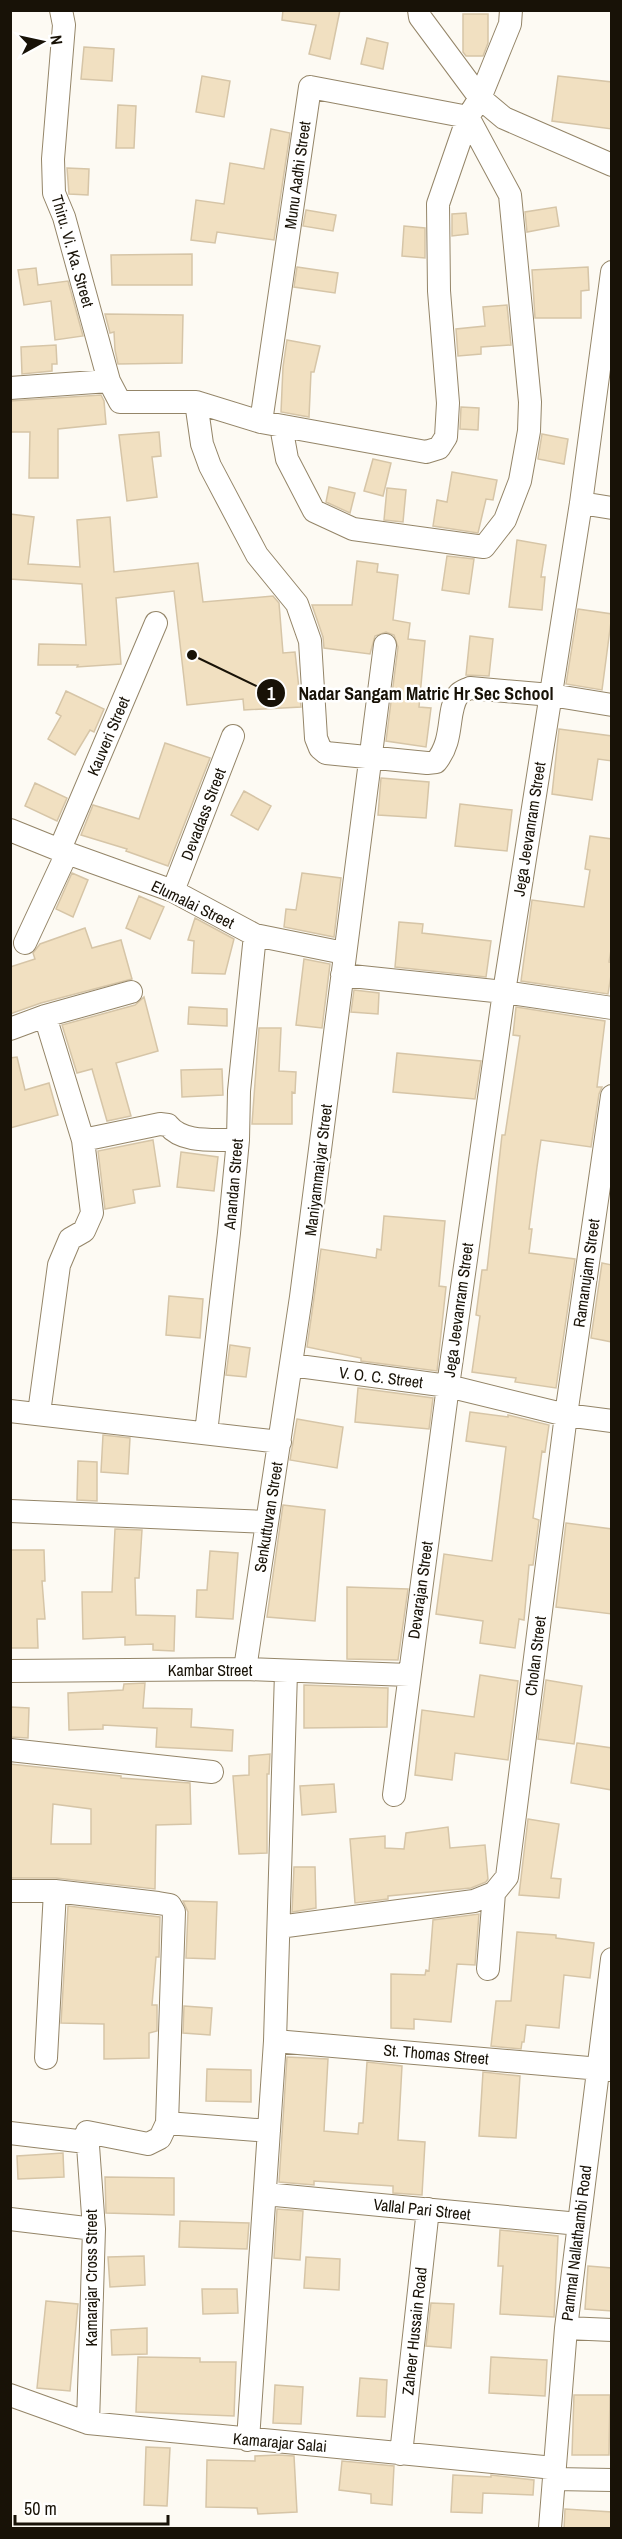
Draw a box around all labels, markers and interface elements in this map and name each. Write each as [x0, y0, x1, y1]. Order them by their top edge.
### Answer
north arrow [12, 12, 72, 72]
text: N [45, 34, 68, 46]
street label: Munu Aadhi Street [279, 119, 316, 230]
street label: Thiru. Vi. Ka. Street [46, 192, 100, 310]
callout: Nadar Sangam Matric Hr Sec School [256, 675, 565, 711]
text: 1 [267, 681, 276, 706]
text: Nadar Sangam Matric Hr Sec School [298, 681, 554, 706]
street label: Kauveri Street [81, 693, 135, 779]
street label: Jega Jeevanram Street [508, 760, 551, 898]
street label: Devadass Street [175, 764, 231, 863]
street label: Elumalai Street [148, 874, 238, 934]
street label: Maniyammaiyar Street [299, 1102, 337, 1237]
street label: Anandan Street [218, 1137, 248, 1231]
street label: Ramanujam Street [567, 1217, 605, 1329]
street label: Jega Jeevanram Street [438, 1241, 478, 1379]
street label: V. O. C. Street [338, 1361, 424, 1393]
street label: Senkuttuvan Street [248, 1460, 288, 1574]
street label: Devarajan Street [402, 1539, 438, 1640]
street label: Cholan Street [519, 1615, 551, 1697]
street label: Kambar Street [168, 1659, 253, 1681]
street label: St. Thomas Street [382, 2038, 490, 2070]
street label: Pammal Nallathambi Road [556, 2164, 596, 2322]
street label: Vallal Pari Street [372, 2193, 472, 2225]
street label: Kamarajar Cross Street [80, 2209, 102, 2347]
street label: Zaheer Hussain Road [396, 2266, 432, 2396]
street label: Kamarajar Salai [232, 2427, 328, 2457]
scale bar [15, 2488, 168, 2526]
text: 50 m [24, 2496, 57, 2521]

